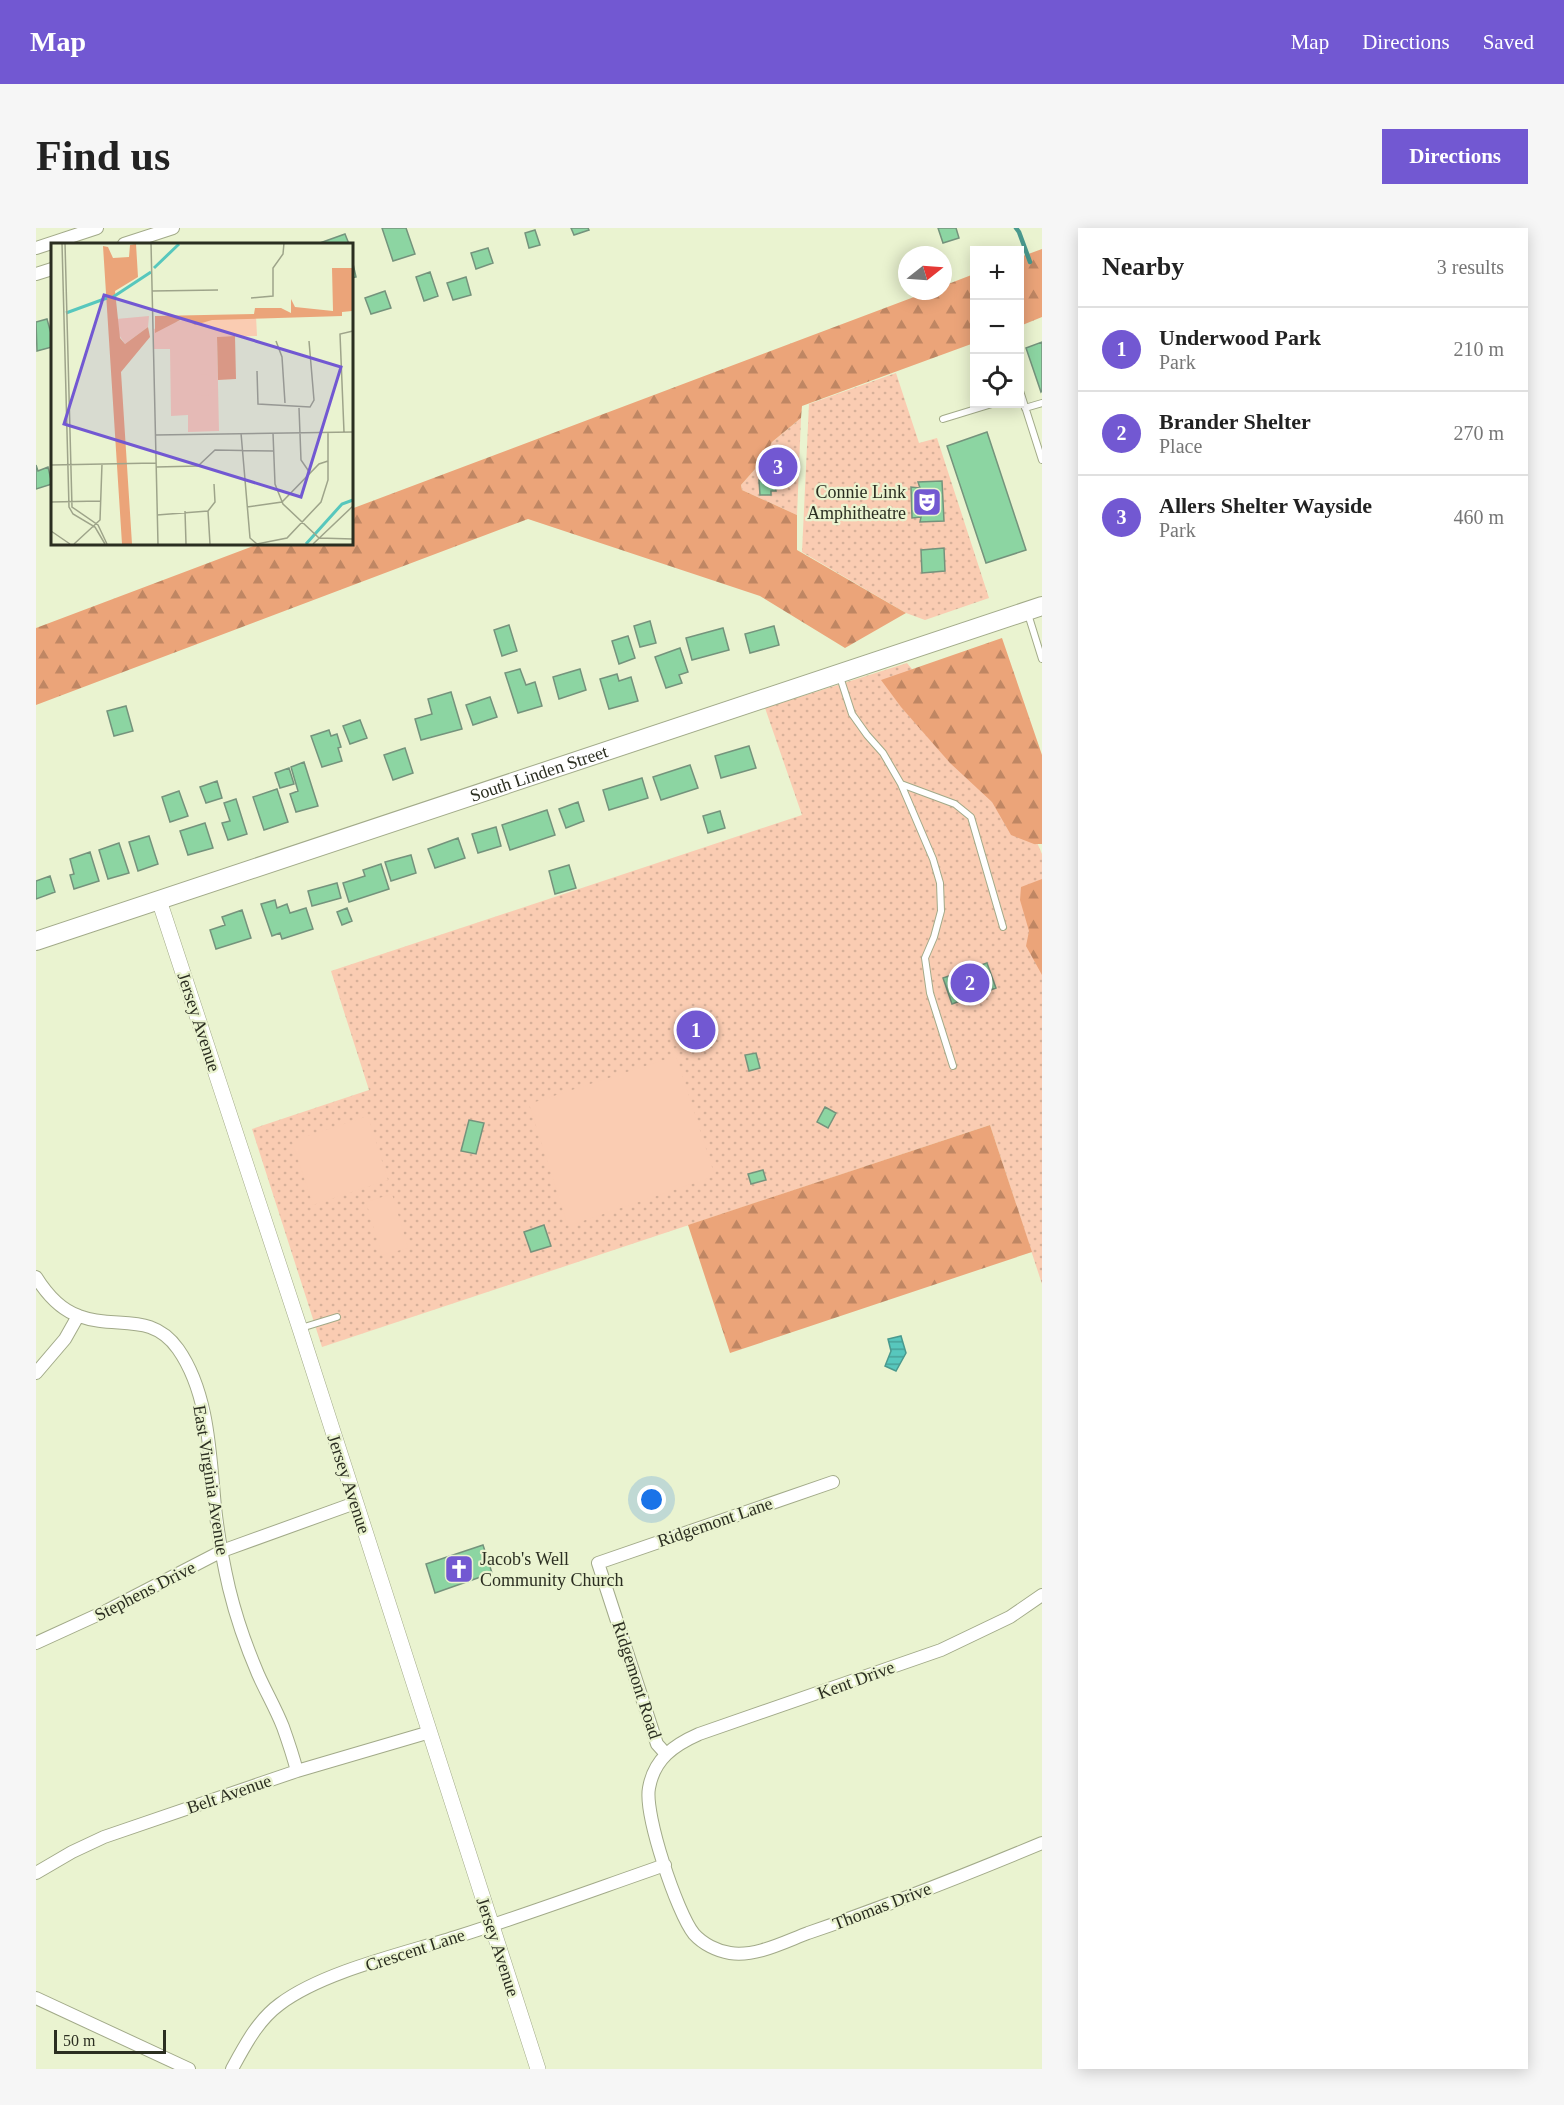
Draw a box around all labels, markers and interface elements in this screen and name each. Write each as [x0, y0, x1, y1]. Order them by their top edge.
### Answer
text: Map [30, 26, 86, 57]
text: Map [1291, 30, 1329, 54]
text: Directions [1362, 30, 1450, 54]
text: Saved [1483, 30, 1534, 54]
button: Directions [1382, 129, 1528, 184]
text: Find us [36, 133, 170, 179]
inset map [51, 243, 352, 544]
north arrow [898, 246, 952, 300]
map controls [970, 246, 1024, 408]
button: + [970, 246, 1024, 300]
text: Nearby [1102, 252, 1184, 281]
text: 3 results [1437, 256, 1504, 278]
button: − [970, 300, 1024, 354]
text: Underwood Park [1159, 325, 1321, 350]
text: 1 [1117, 338, 1127, 360]
text: 210 m [1453, 338, 1504, 360]
text: Park [1159, 351, 1196, 373]
button: locate [970, 354, 1024, 408]
text: Brander Shelter [1159, 409, 1311, 434]
text: 2 [1117, 422, 1127, 444]
text: 270 m [1453, 422, 1504, 444]
text: Place [1159, 435, 1202, 457]
pin: 3 [758, 444, 798, 490]
place label: Connie Link Amphitheatre [807, 482, 906, 523]
theatre icon: Connie Link Amphitheatre [911, 486, 943, 518]
text: Allers Shelter Wayside [1159, 493, 1372, 518]
text: 3 [1117, 506, 1127, 528]
text: 460 m [1453, 506, 1504, 528]
text: Park [1159, 519, 1196, 541]
street label: South Linden Street [467, 741, 610, 806]
pin: 2 [950, 960, 990, 1005]
street label: Jersey Avenue [174, 970, 224, 1074]
pin: 1 [676, 1008, 716, 1052]
street label: East Virginia Avenue [189, 1403, 233, 1557]
street label: Jersey Avenue [324, 1432, 374, 1536]
your location [637, 1485, 666, 1514]
street label: Ridgemont Lane [655, 1493, 775, 1551]
place label: Jacob's Well Community Church [480, 1549, 624, 1590]
church icon: Jacob's Well Community Church [443, 1553, 475, 1585]
street label: Stephens Drive [91, 1557, 199, 1625]
street label: Ridgemont Road [609, 1619, 665, 1741]
street label: Kent Drive [815, 1657, 897, 1703]
street label: Belt Avenue [184, 1770, 274, 1818]
street label: Thomas Drive [830, 1878, 934, 1934]
street label: Jersey Avenue [473, 1895, 523, 1999]
street label: Crescent Lane [363, 1925, 467, 1975]
scale bar [54, 2027, 166, 2054]
text: 50 m [63, 2032, 95, 2049]

